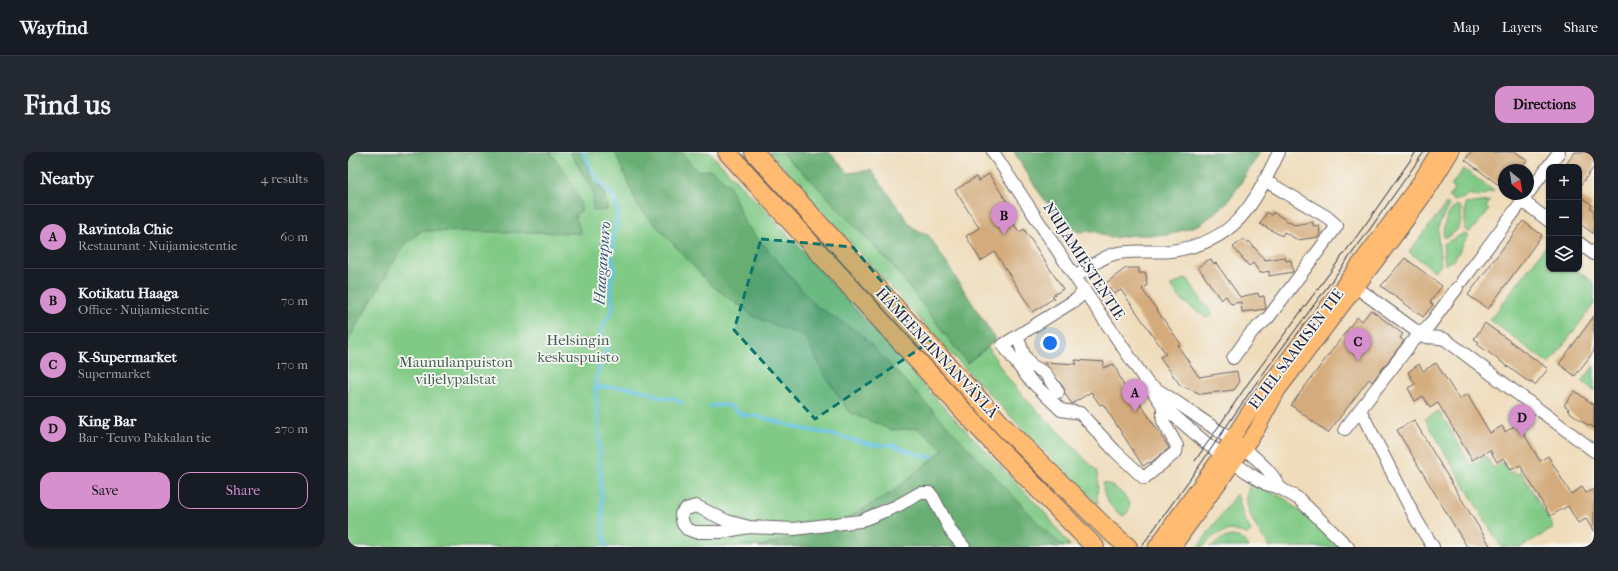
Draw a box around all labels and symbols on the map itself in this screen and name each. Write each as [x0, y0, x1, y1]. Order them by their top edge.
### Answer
north arrow [1498, 164, 1534, 200]
street label: NUIJAMIESTENTIE [1039, 199, 1129, 323]
pin: B [991, 202, 1017, 235]
water label: Haaganpuro [590, 220, 614, 306]
street label: HÄMEENLINNANVÄYLÄ [872, 284, 1002, 422]
street label: ELIEL SAARISEN TIE [1245, 285, 1347, 413]
pin: C [1345, 328, 1371, 361]
park label: Helsingin keskuspuisto [537, 331, 619, 366]
your location [1040, 333, 1060, 353]
park label: Maunulanpuiston viljelypalstat [399, 353, 513, 388]
pin: A [1122, 379, 1148, 412]
pin: D [1509, 404, 1535, 437]

